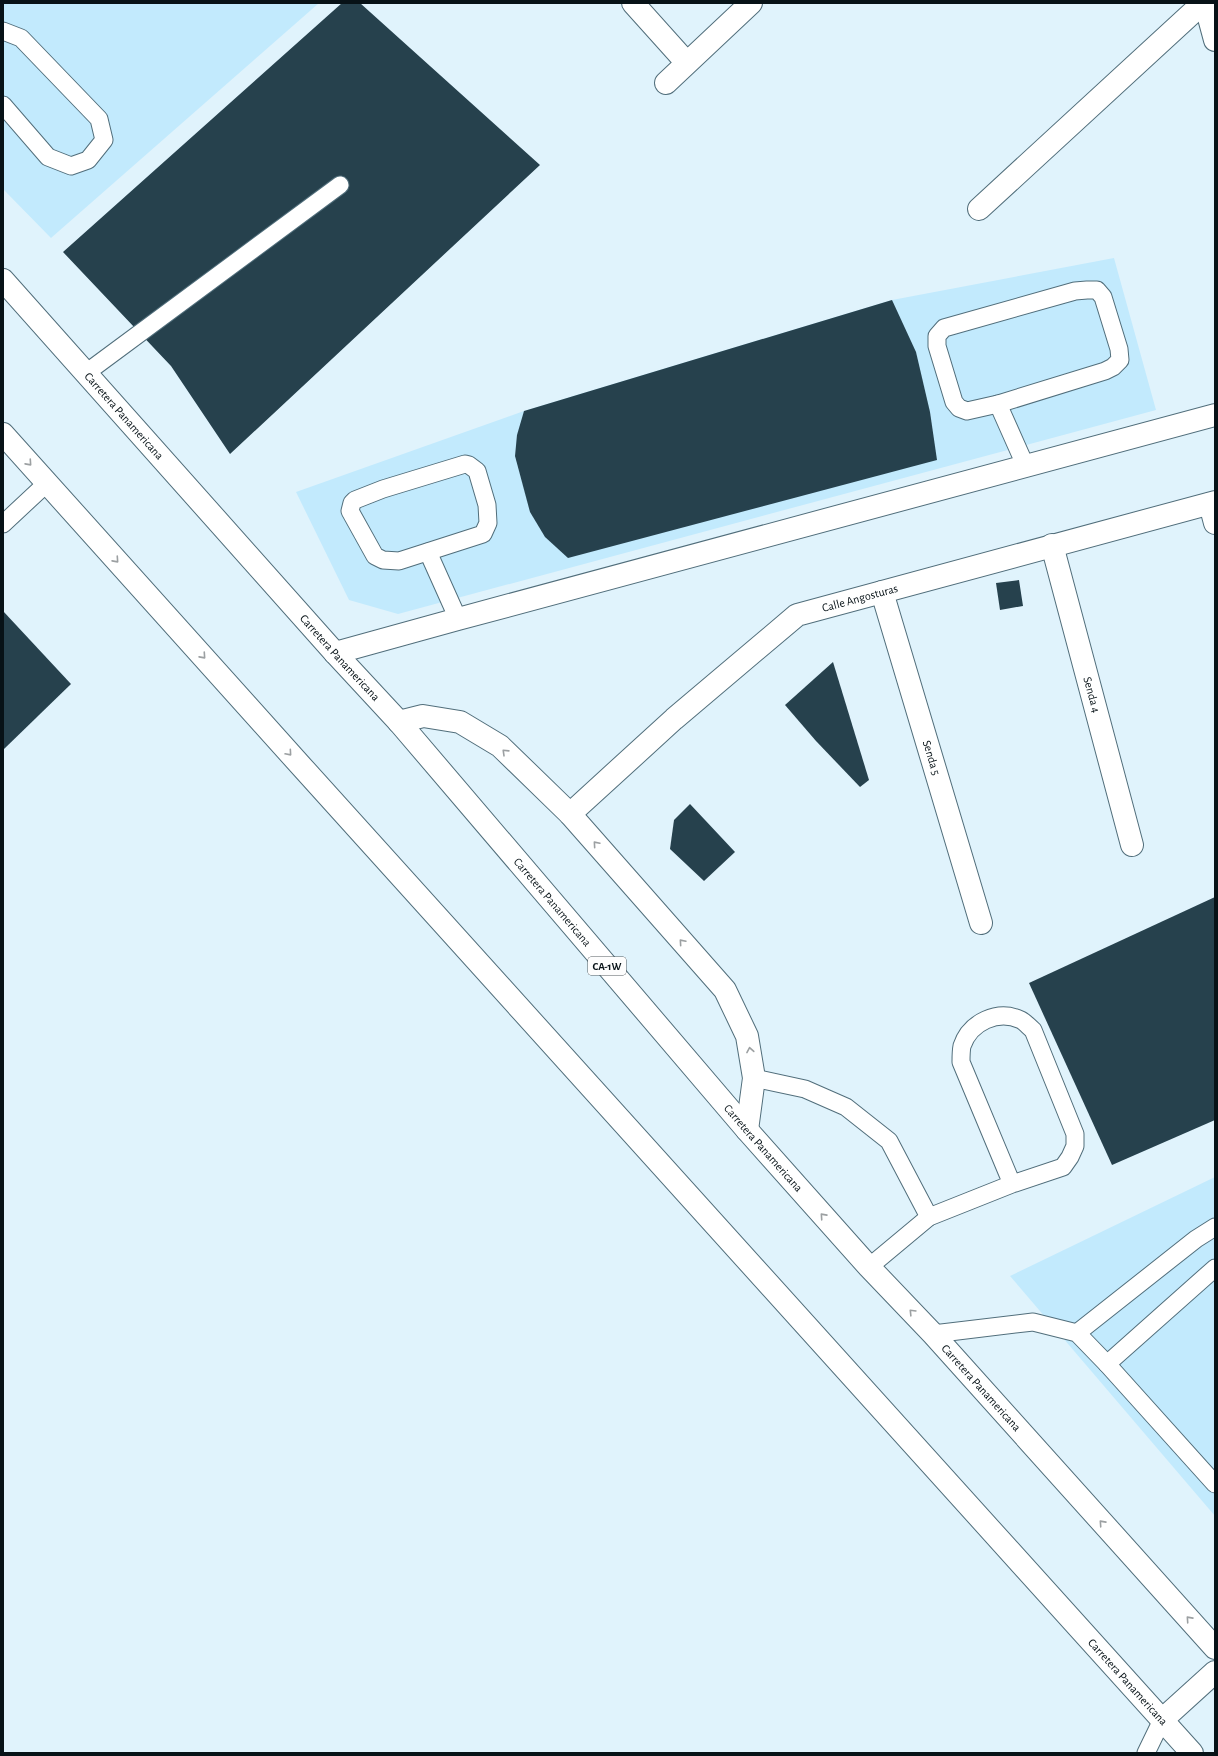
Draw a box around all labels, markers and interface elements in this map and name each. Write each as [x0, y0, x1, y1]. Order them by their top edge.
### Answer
street label: Carretera Panamericana [82, 370, 166, 462]
one-way arrow [24, 458, 32, 466]
one-way arrow [111, 555, 118, 562]
street label: Calle Angosturas [821, 582, 899, 614]
street label: Carretera Panamericana [298, 612, 382, 703]
one-way arrow [198, 652, 205, 659]
street label: Senda 4 [1081, 675, 1103, 714]
street label: Senda 5 [921, 739, 942, 777]
one-way arrow [285, 748, 292, 756]
one-way arrow [502, 749, 510, 756]
one-way arrow [594, 842, 601, 849]
street label: Carretera Panamericana [512, 855, 594, 949]
one-way arrow [680, 939, 687, 946]
road number: CA-1W [588, 957, 626, 975]
one-way arrow [746, 1047, 754, 1053]
street label: Carretera Panamericana [722, 1102, 805, 1194]
one-way arrow [821, 1214, 828, 1221]
one-way arrow [909, 1309, 916, 1317]
street label: Carretera Panamericana [939, 1342, 1023, 1434]
one-way arrow [1100, 1520, 1107, 1527]
one-way arrow [1186, 1616, 1194, 1624]
street label: Carretera Panamericana [1086, 1636, 1170, 1728]

